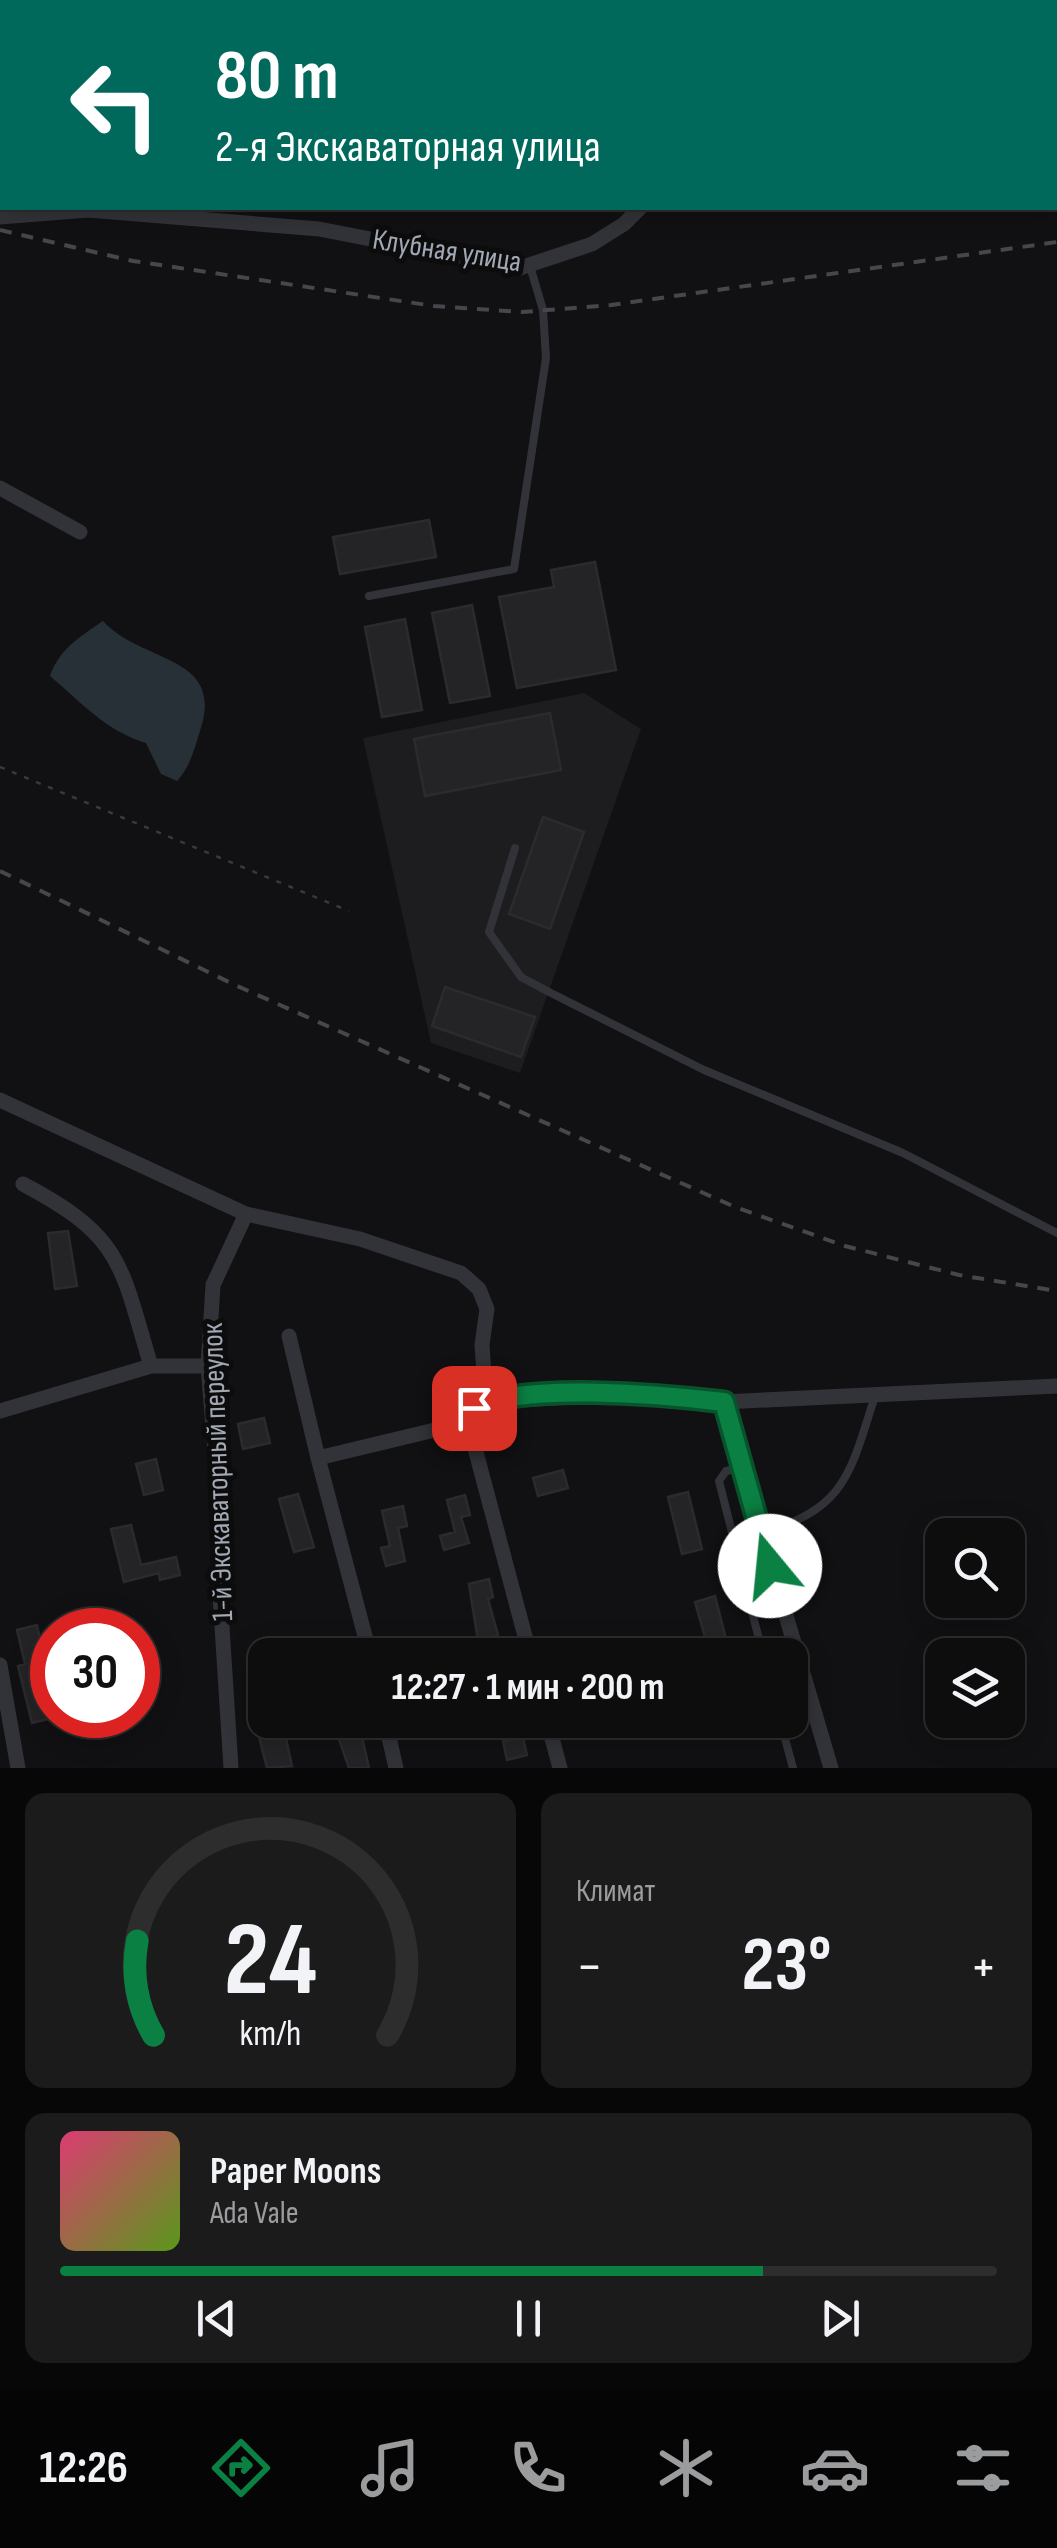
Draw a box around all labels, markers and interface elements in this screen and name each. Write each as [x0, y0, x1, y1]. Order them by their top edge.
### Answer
text: 80 m [215, 35, 339, 119]
icon: left [50, 40, 180, 170]
text: 2-я Экскаваторная улица [215, 120, 601, 175]
street label: Клубная улица [370, 222, 524, 280]
street label: 1-й Экскаваторный переулок [195, 1322, 241, 1622]
pin [432, 1366, 517, 1451]
icon: arrive [447, 1381, 502, 1436]
position arrow [718, 1514, 822, 1618]
map controls [925, 1518, 1025, 1738]
button: search [925, 1518, 1025, 1618]
speed limit sign: 30 [30, 1608, 160, 1738]
button: layers [925, 1638, 1025, 1738]
text: 12:27 · 1 мин · 200 m [391, 1665, 665, 1710]
text: Климат [576, 1872, 655, 1911]
text: 24 [224, 1899, 317, 2024]
text: 23° [741, 1921, 832, 2012]
text: − [576, 1934, 603, 2001]
text: + [970, 1934, 997, 2001]
text: km/h [240, 2013, 301, 2056]
text: Paper Moons [210, 2149, 381, 2194]
text: Ada Vale [210, 2194, 299, 2233]
icon: previous [189, 2291, 244, 2346]
icon: pause [501, 2291, 556, 2346]
icon: next [813, 2291, 868, 2346]
icon: directions [206, 2433, 276, 2503]
icon: music [355, 2433, 425, 2503]
icon: phone [503, 2433, 573, 2503]
icon: climate [651, 2433, 721, 2503]
icon: car [800, 2433, 870, 2503]
icon: filters [948, 2433, 1018, 2503]
text: 12:26 [39, 2441, 128, 2496]

